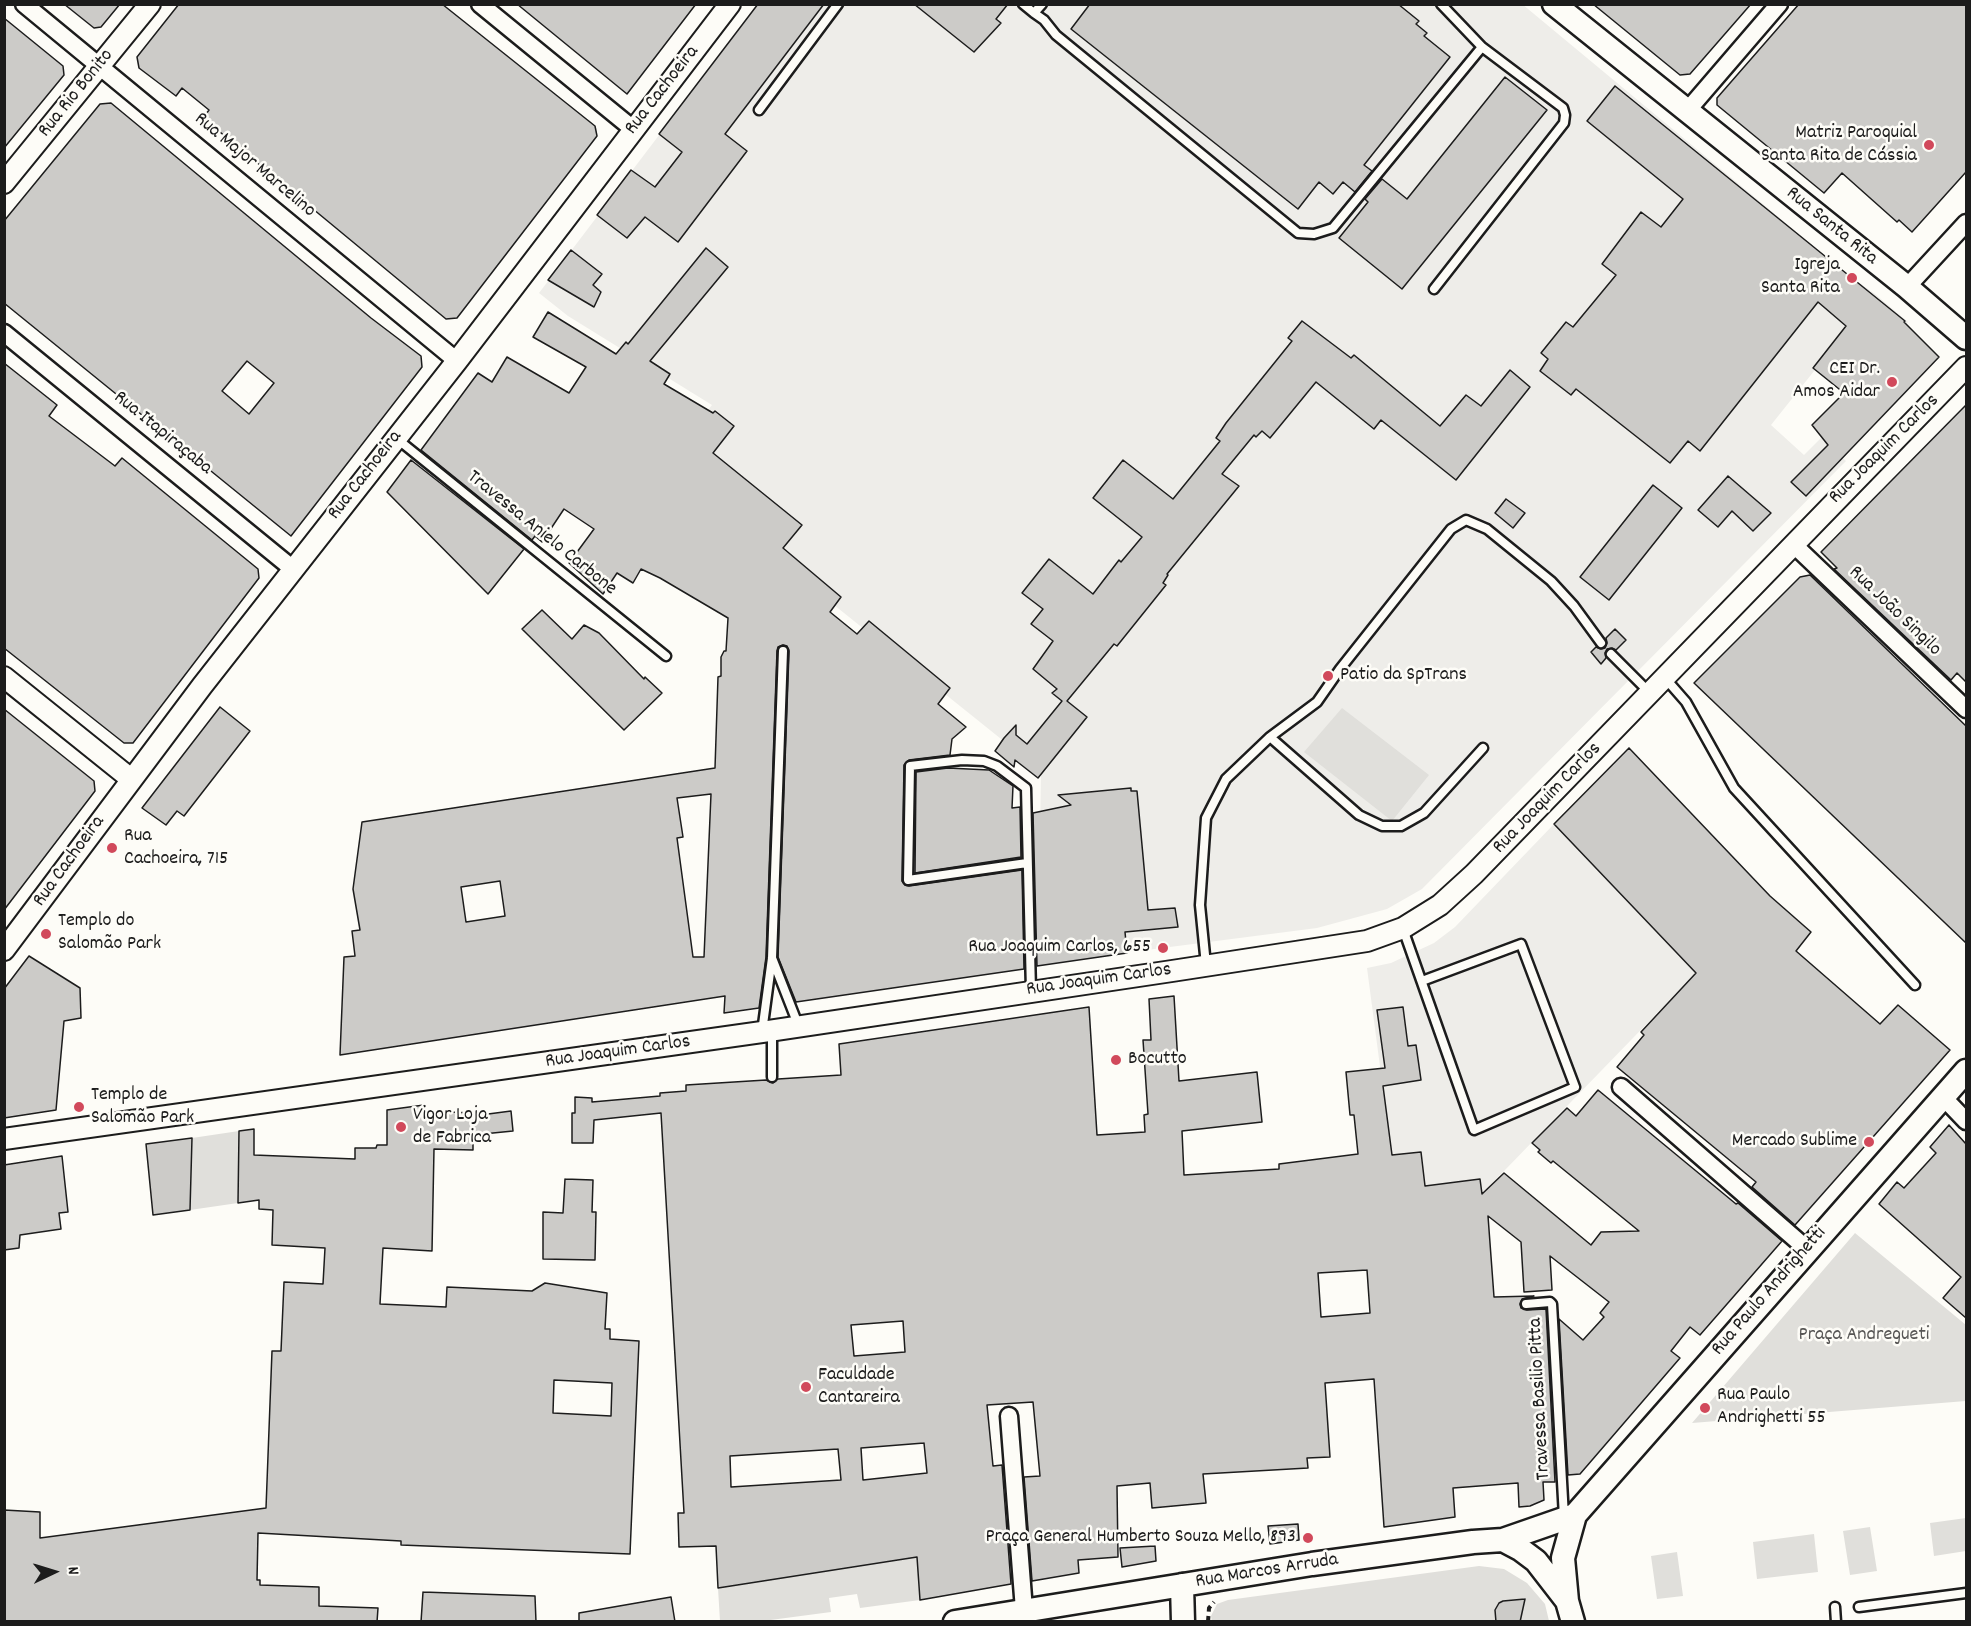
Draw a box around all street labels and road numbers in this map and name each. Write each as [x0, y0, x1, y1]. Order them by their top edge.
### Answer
street label: Rua Cachoeira [621, 41, 705, 141]
street label: Rua Rio Bonito [34, 45, 120, 143]
street label: Rua Major Marcelino [188, 108, 320, 224]
street label: Rua Santa Rita [1780, 183, 1882, 271]
street label: Rua Itapiraçaba [108, 387, 216, 481]
street label: Rua Joaquim Carlos [1825, 390, 1945, 510]
street label: Rua Cachoeira [324, 426, 408, 526]
street label: Travessa Anielo Carbone [461, 466, 621, 602]
street label: Rua João Singilo [1843, 562, 1945, 662]
street label: Rua Joaquim Carlos [1489, 738, 1607, 860]
street label: Rua Cachoeira [29, 812, 111, 912]
street label: Rua Joaquim Carlos [1025, 959, 1173, 1003]
street label: Rua Joaquim Carlos [544, 1031, 692, 1075]
street label: Rua Paulo Andrighetti [1707, 1222, 1833, 1362]
street label: Travessa Basilio Pitta [1525, 1317, 1557, 1481]
street label: Rua Marcos Arruda [1194, 1549, 1340, 1595]

